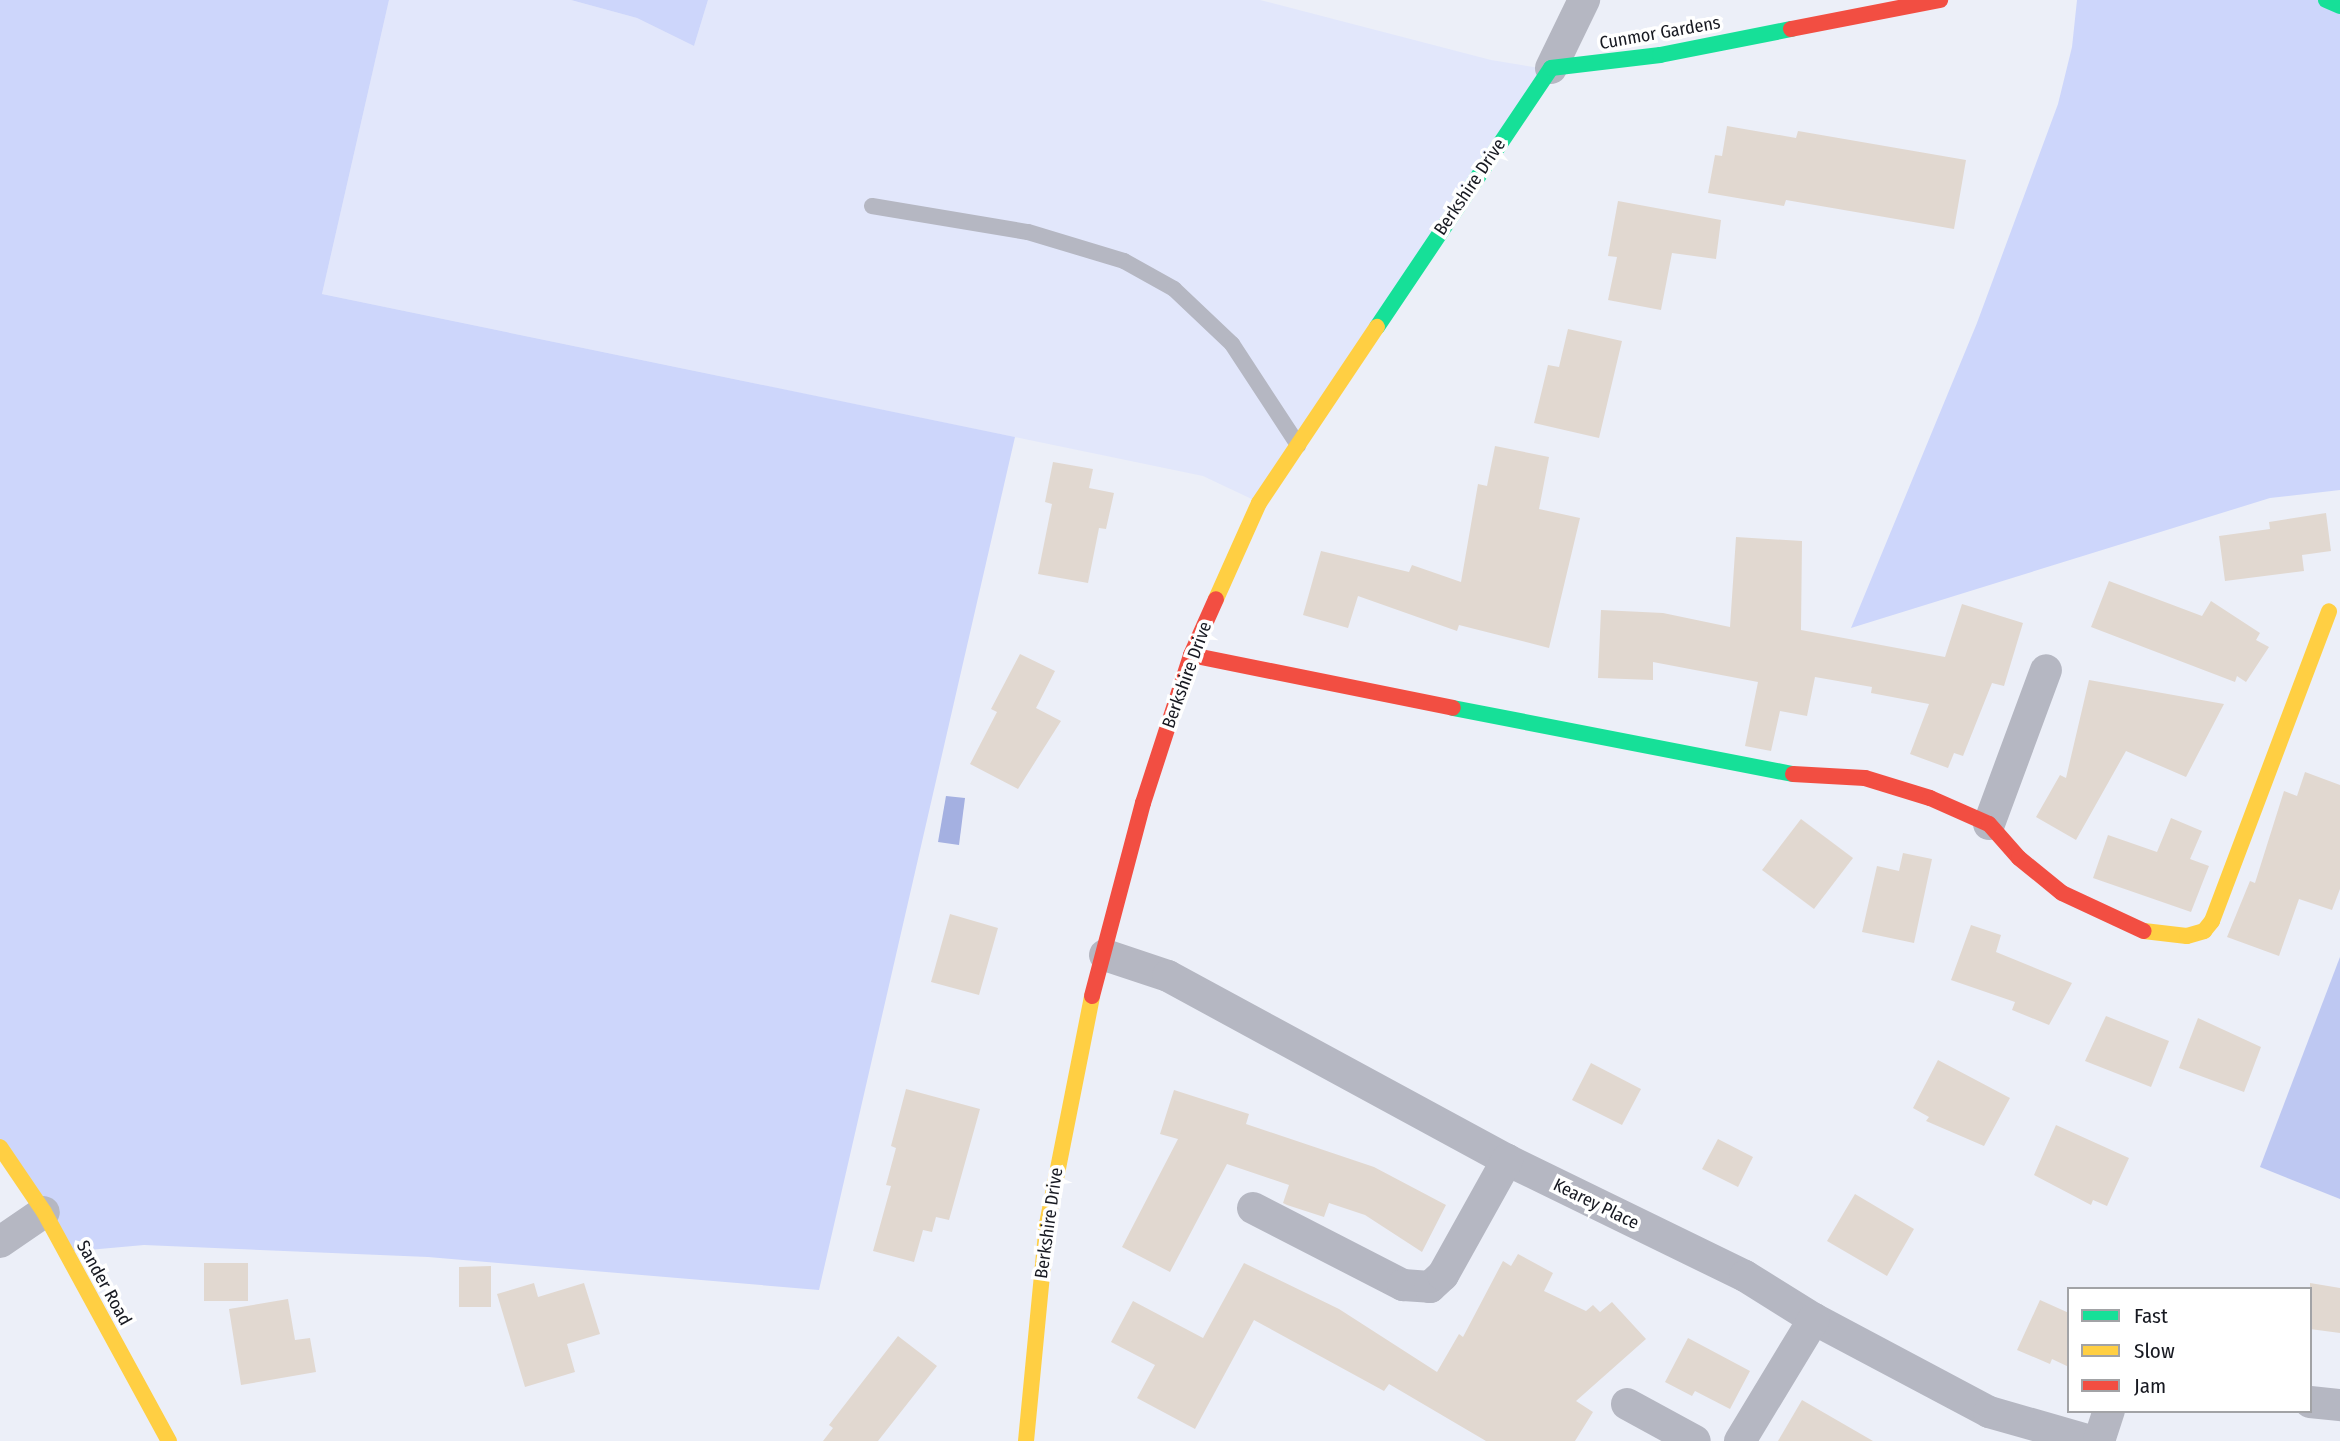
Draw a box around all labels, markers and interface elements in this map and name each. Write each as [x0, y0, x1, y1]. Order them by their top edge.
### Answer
street label: Cunmor Gardens [1598, 12, 1722, 54]
street label: Berkshire Drive [1430, 135, 1510, 239]
street label: Berkshire Drive [1158, 619, 1216, 731]
street label: Berkshire Drive [1031, 1166, 1067, 1280]
street label: Kearey Place [1550, 1174, 1642, 1234]
street label: Sander Road [72, 1237, 136, 1329]
legend [2067, 1287, 2312, 1413]
text: Fast [2134, 1303, 2168, 1329]
text: Slow [2134, 1338, 2175, 1364]
text: Jam [2134, 1373, 2166, 1399]

